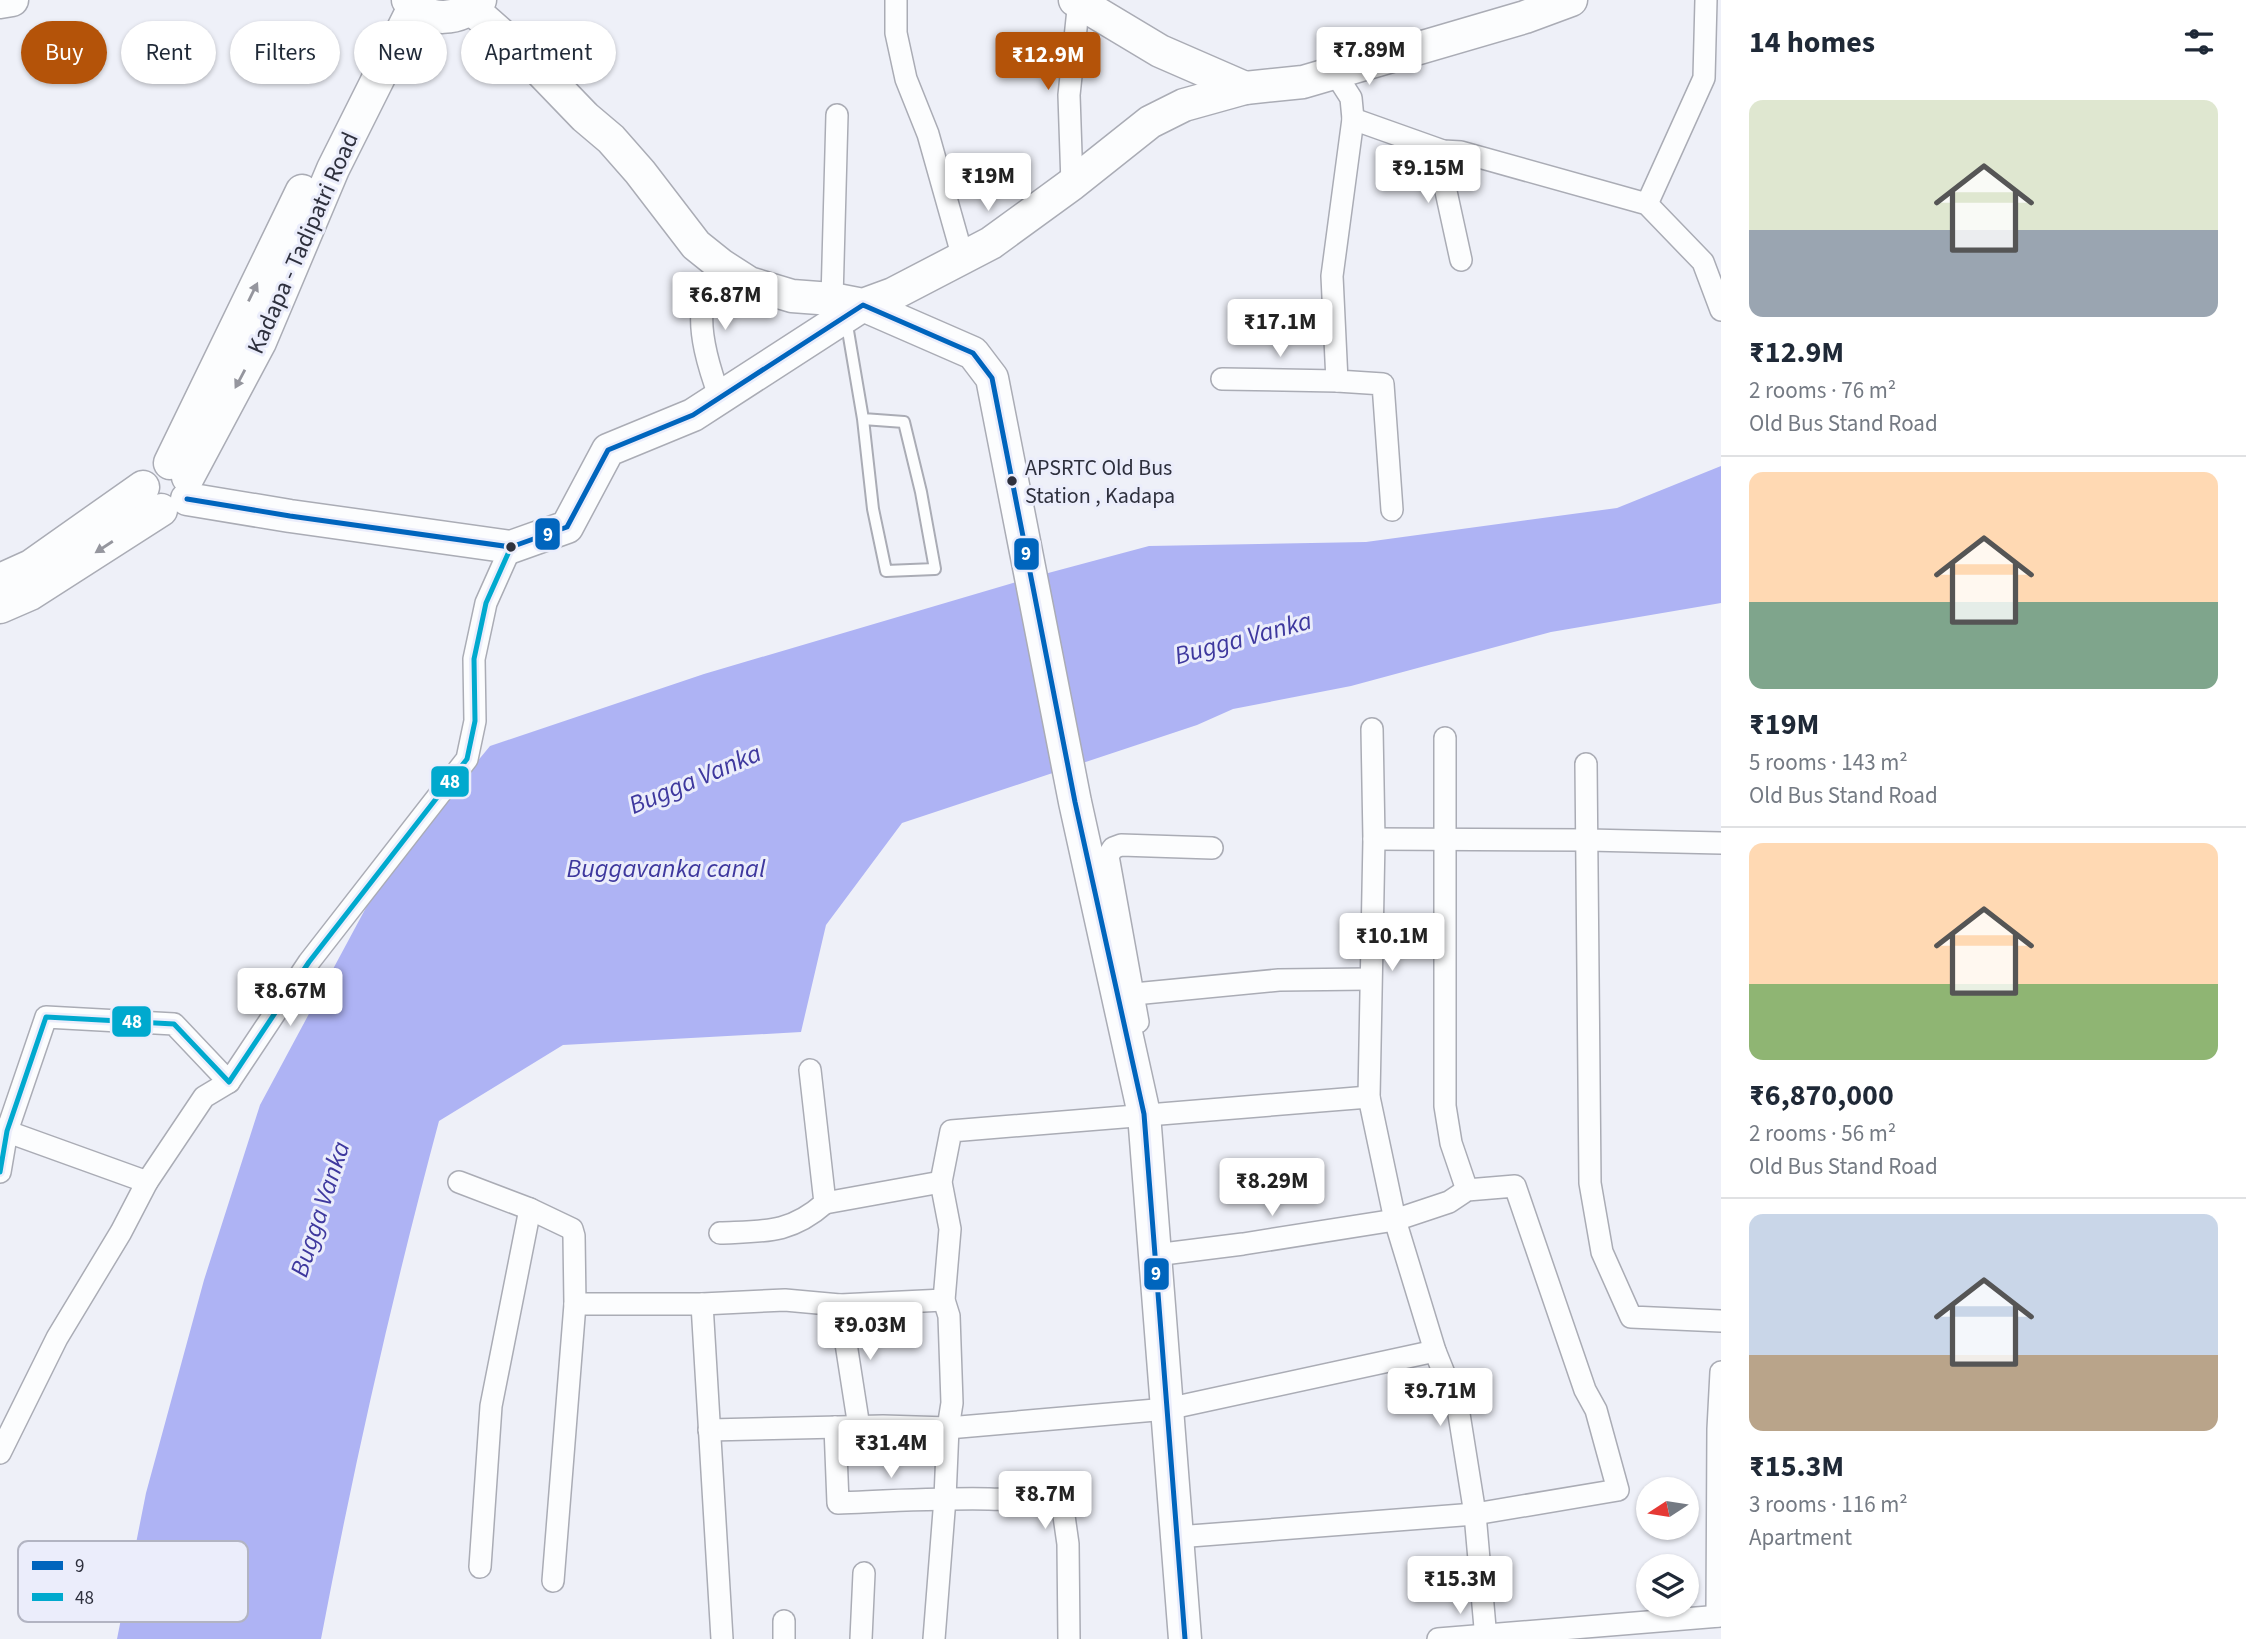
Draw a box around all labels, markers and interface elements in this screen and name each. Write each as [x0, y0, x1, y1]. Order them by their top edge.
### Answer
chip: Buy [21, 21, 107, 84]
chip: Rent [121, 21, 216, 84]
chip: Filters [230, 21, 340, 84]
chip: New [354, 21, 447, 84]
chip: Apartment [461, 21, 616, 84]
text: 14 homes [1749, 21, 1875, 64]
icon: filters [2180, 23, 2218, 61]
pin: ₹7.89M [1312, 28, 1426, 87]
pin: ₹12.9M [991, 32, 1105, 92]
text: ₹7.89M [1332, 33, 1406, 66]
text: ₹12.9M [1011, 38, 1085, 71]
street label: Kadapa - Tadipatri Road [238, 127, 368, 359]
icon: home [1921, 145, 2047, 271]
pin: ₹9.15M [1371, 146, 1485, 205]
text: ₹9.15M [1391, 151, 1465, 184]
pin: ₹19M [947, 154, 1029, 213]
text: ₹19M [961, 159, 1015, 192]
pin: ₹6.87M [668, 272, 782, 332]
text: ₹6.87M [688, 278, 762, 311]
one-way arrow [248, 282, 259, 302]
pin: ₹17.1M [1223, 300, 1337, 359]
text: ₹17.1M [1243, 305, 1317, 338]
text: ₹12.9M [1749, 331, 1844, 374]
one-way arrow [235, 369, 246, 389]
text: 2 rooms · 76 m² [1749, 374, 1896, 407]
text: Old Bus Stand Road [1749, 407, 1938, 440]
place label: APSRTC Old Bus Station , Kadapa [1025, 452, 1175, 512]
marker: APSRTC Old Bus Station , Kadapa [1005, 474, 1019, 488]
line badge: 9 [534, 517, 561, 551]
icon: home [1921, 517, 2047, 643]
text: 9 [543, 522, 553, 549]
line badge: 9 [1013, 537, 1040, 571]
unlabelled marker [504, 540, 518, 554]
one-way arrow [94, 541, 114, 554]
text: 9 [1021, 541, 1031, 568]
water label: Bugga Vanka [1170, 602, 1316, 674]
text: ₹19M [1749, 703, 1819, 746]
water label: Bugga Vanka [623, 734, 767, 824]
text: 5 rooms · 143 m² [1749, 746, 1908, 779]
line badge: 48 [430, 765, 470, 798]
text: 48 [440, 769, 460, 796]
text: Old Bus Stand Road [1749, 779, 1938, 812]
water label: Buggavanka canal [566, 850, 766, 887]
icon: home [1921, 888, 2047, 1014]
pin: ₹10.1M [1335, 914, 1449, 973]
text: ₹10.1M [1355, 919, 1429, 952]
pin: ₹8.67M [233, 968, 347, 1028]
text: ₹8.67M [253, 974, 327, 1007]
line badge: 48 [111, 1005, 152, 1038]
text: 48 [122, 1009, 142, 1036]
text: ₹6,870,000 [1749, 1074, 1894, 1117]
text: 2 rooms · 56 m² [1749, 1117, 1896, 1150]
water label: Bugga Vanka [281, 1136, 359, 1282]
text: Old Bus Stand Road [1749, 1150, 1938, 1183]
pin: ₹8.29M [1215, 1158, 1329, 1218]
text: ₹8.29M [1235, 1164, 1309, 1197]
line badge: 9 [1143, 1257, 1170, 1291]
icon: home [1921, 1259, 2047, 1385]
text: 9 [1151, 1261, 1161, 1288]
pin: ₹9.03M [813, 1302, 927, 1362]
text: ₹9.03M [833, 1308, 907, 1341]
pin: ₹9.71M [1383, 1368, 1497, 1428]
text: ₹9.71M [1403, 1374, 1477, 1407]
pin: ₹31.4M [834, 1420, 948, 1480]
text: ₹31.4M [854, 1426, 928, 1459]
text: ₹15.3M [1749, 1445, 1844, 1488]
pin: ₹8.7M [996, 1472, 1094, 1531]
text: ₹8.7M [1015, 1477, 1075, 1510]
north arrow [1636, 1477, 1699, 1540]
map controls [1636, 1477, 1699, 1617]
text: 3 rooms · 116 m² [1749, 1488, 1908, 1521]
text: Apartment [1749, 1521, 1852, 1554]
legend [18, 1541, 248, 1622]
text: 9 [75, 1553, 84, 1580]
button: layers [1636, 1554, 1699, 1617]
pin: ₹15.3M [1403, 1556, 1517, 1616]
text: ₹15.3M [1423, 1562, 1497, 1595]
text: 48 [75, 1585, 94, 1612]

